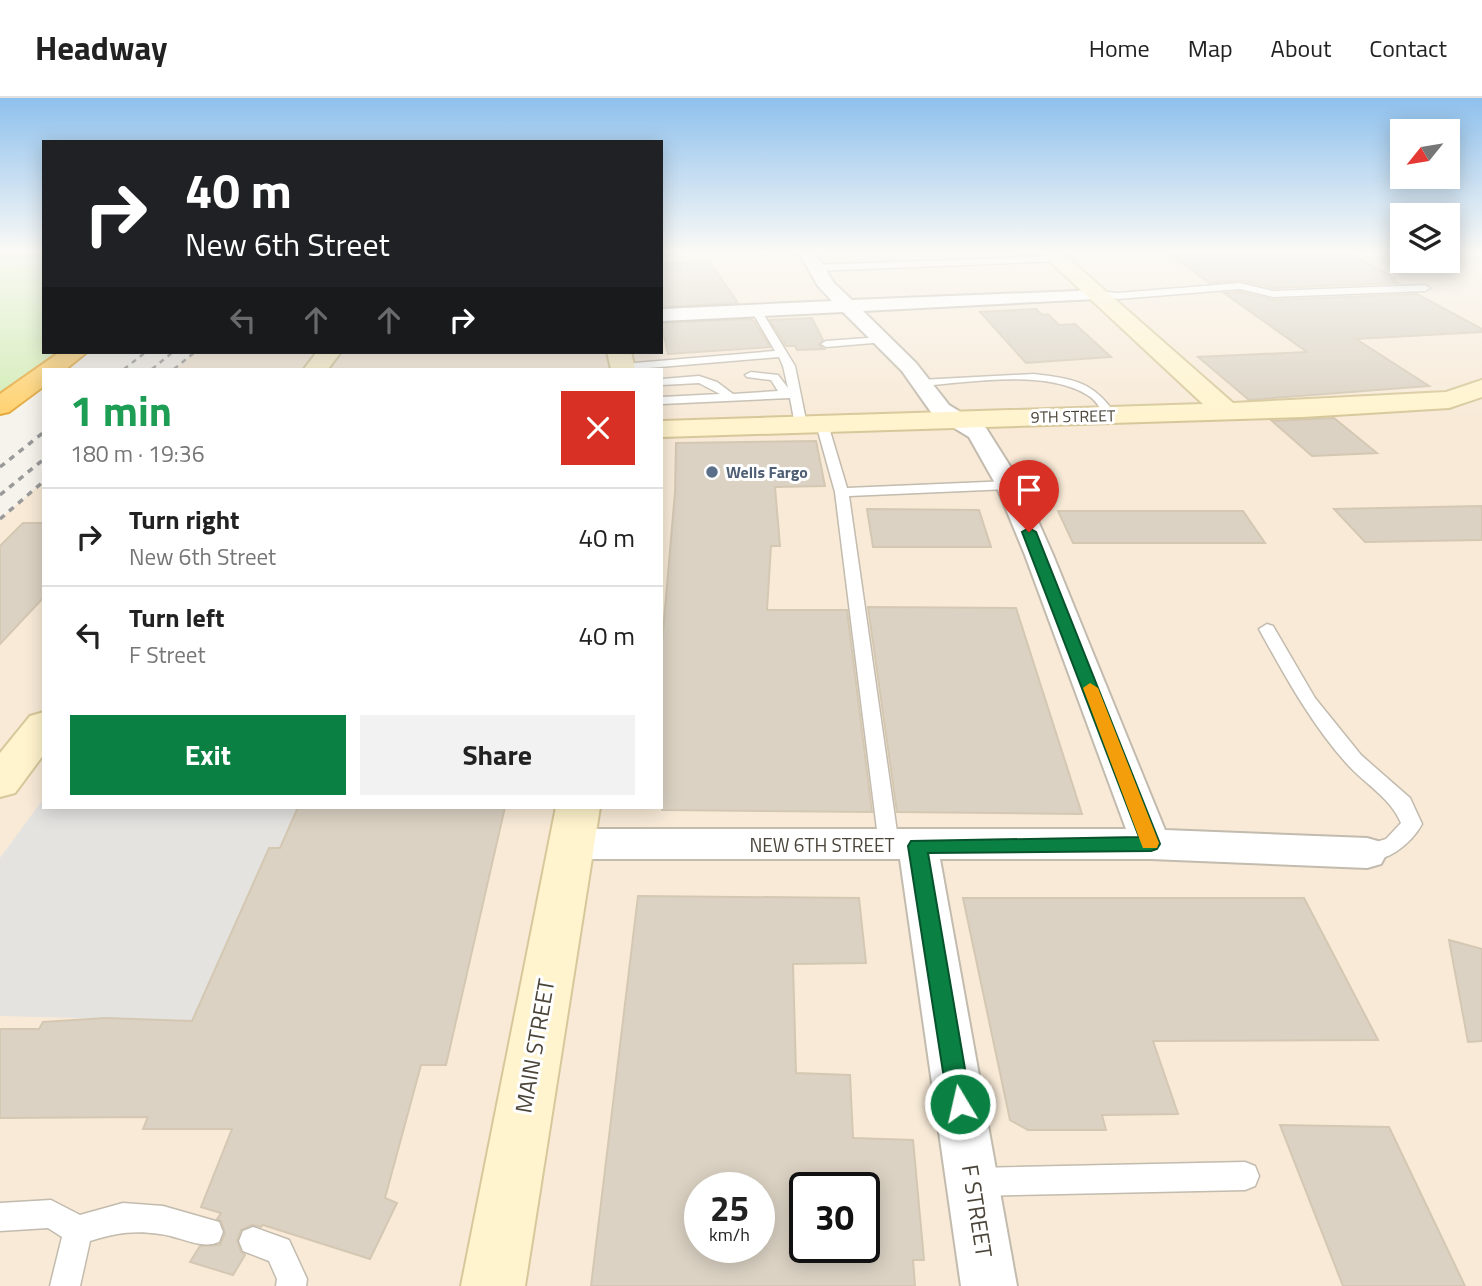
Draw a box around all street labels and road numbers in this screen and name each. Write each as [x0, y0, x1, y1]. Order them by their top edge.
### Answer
street label: 9TH STREET [1030, 403, 1116, 429]
street label: NEW 6TH STREET [749, 830, 895, 859]
street label: MAIN STREET [506, 976, 564, 1116]
street label: F STREET [953, 1162, 1002, 1260]

